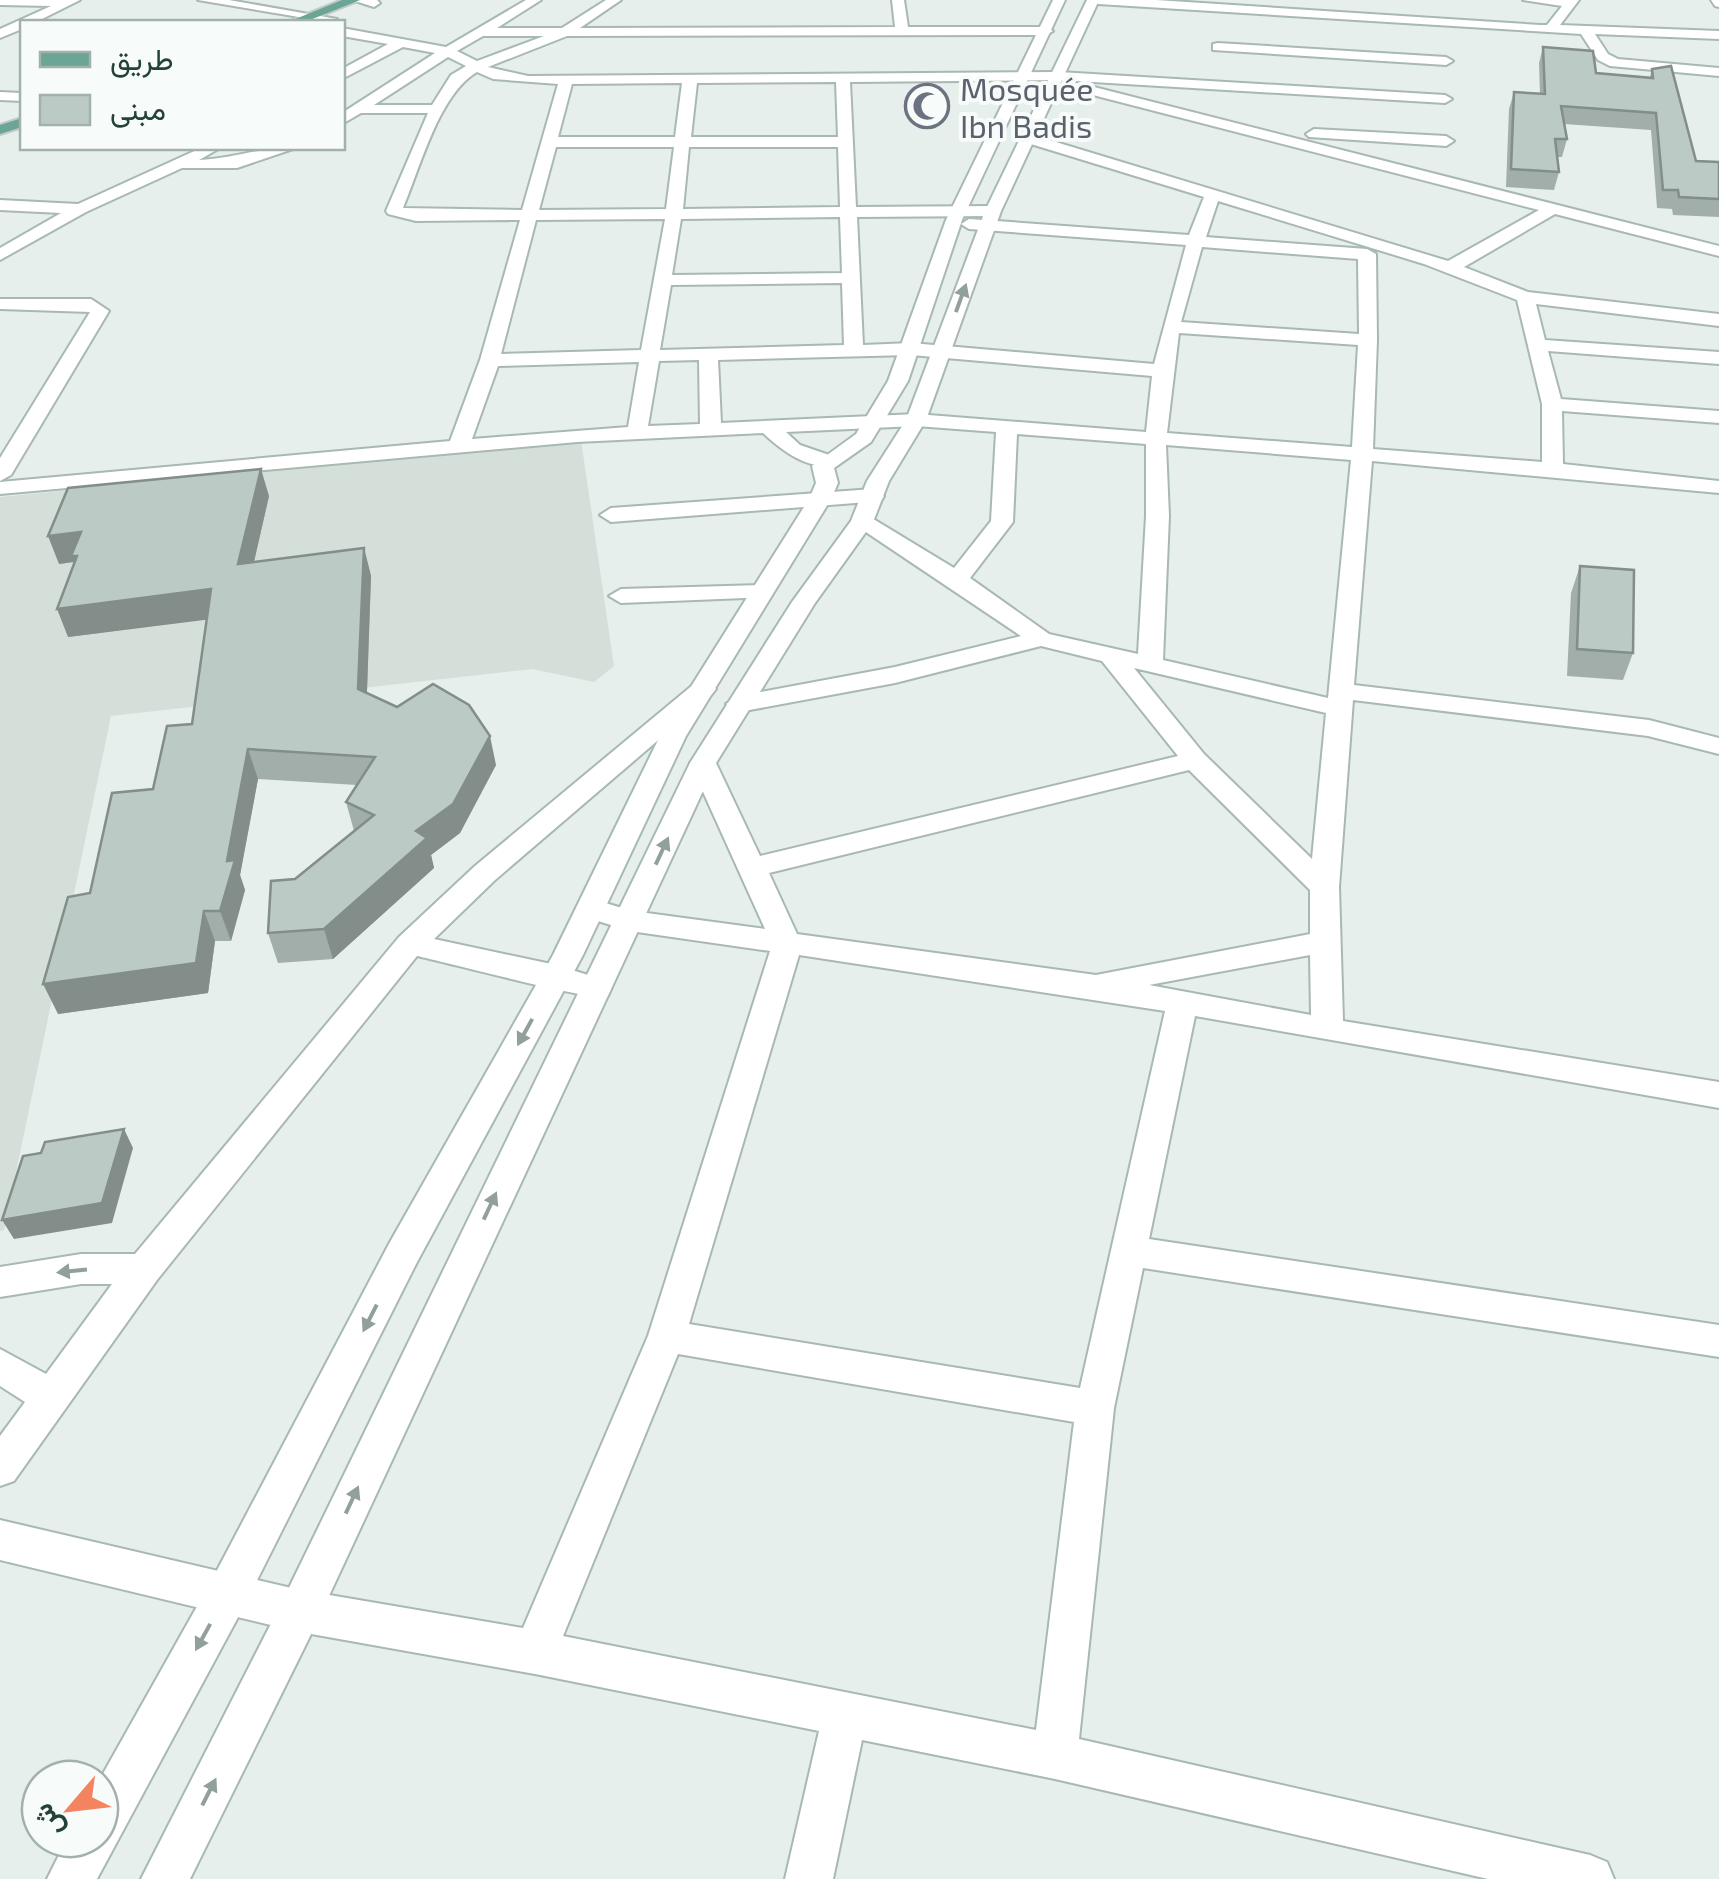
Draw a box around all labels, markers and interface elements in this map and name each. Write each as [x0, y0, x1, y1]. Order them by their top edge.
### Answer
legend [20, 20, 345, 150]
text: طريق [110, 40, 174, 78]
place label: Mosquée Ibn Badis [960, 69, 1093, 144]
mosque icon: Mosquée Ibn Badis [904, 83, 950, 129]
text: مبنى [110, 90, 166, 128]
one-way arrow [954, 282, 969, 312]
one-way arrow [654, 836, 671, 865]
one-way arrow [517, 1018, 534, 1047]
one-way arrow [482, 1191, 499, 1220]
one-way arrow [56, 1263, 87, 1279]
one-way arrow [362, 1303, 379, 1332]
one-way arrow [344, 1485, 360, 1515]
one-way arrow [195, 1623, 213, 1651]
north arrow [20, 1759, 120, 1859]
one-way arrow [200, 1777, 217, 1806]
text: ش [24, 1798, 71, 1844]

